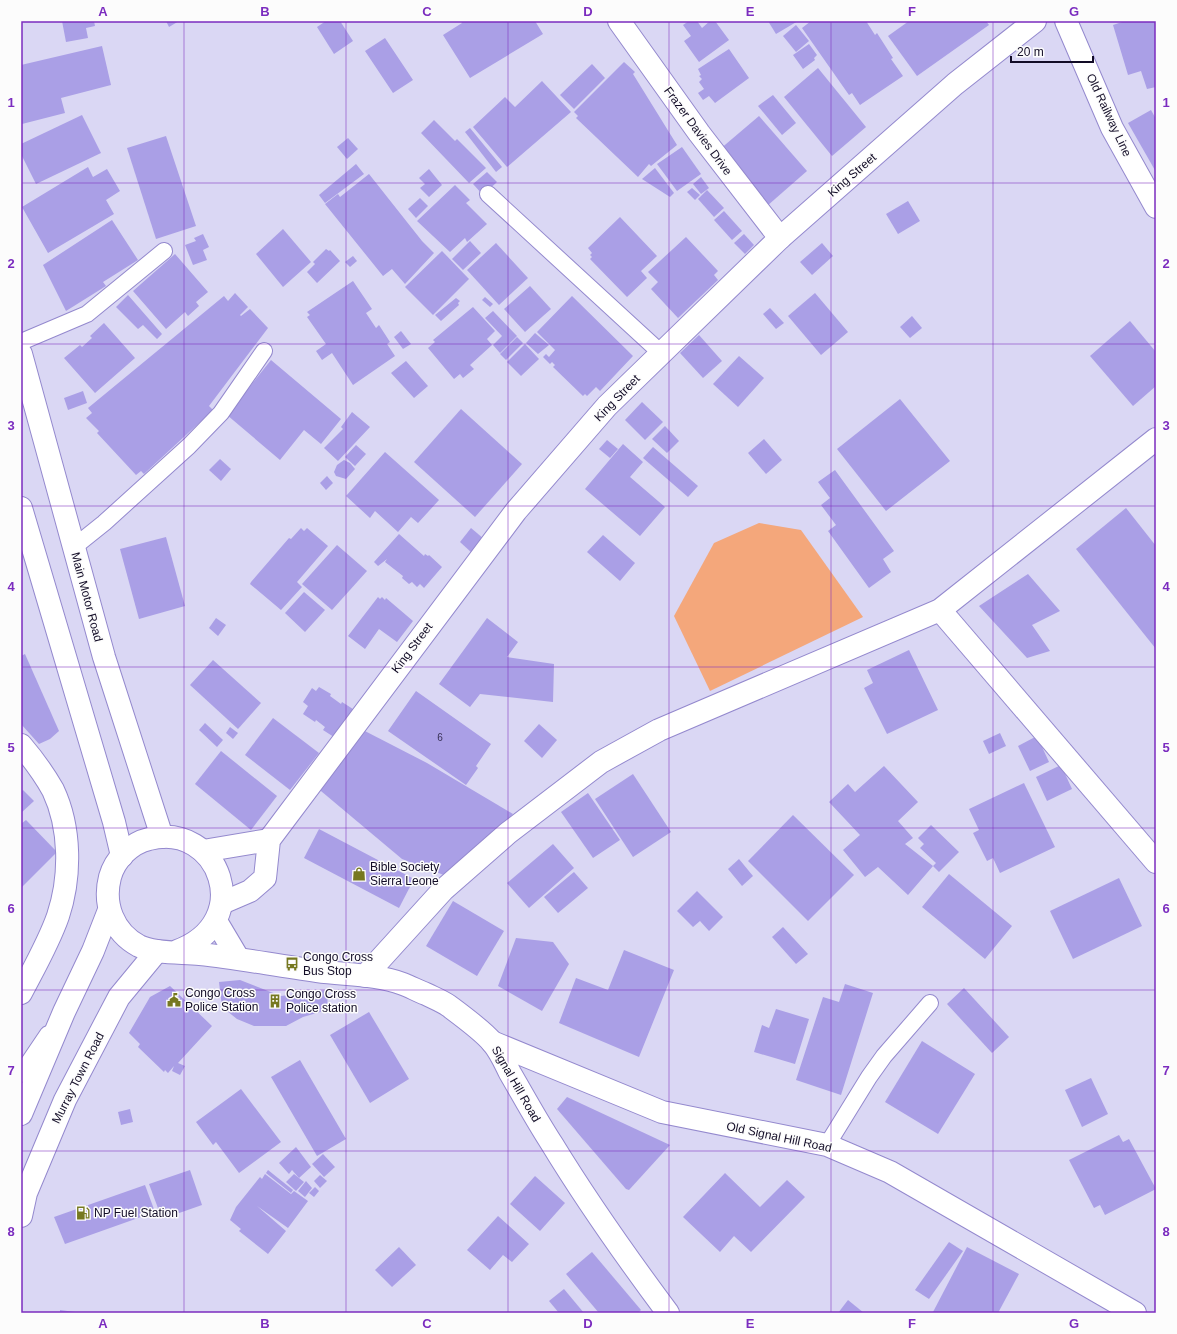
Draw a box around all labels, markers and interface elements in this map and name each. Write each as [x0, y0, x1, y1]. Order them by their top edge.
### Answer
text: A [98, 4, 108, 19]
text: B [260, 4, 270, 19]
text: C [422, 4, 432, 19]
text: D [583, 4, 593, 19]
text: E [746, 4, 755, 19]
text: F [908, 4, 916, 19]
text: G [1069, 4, 1079, 19]
scale bar [1011, 38, 1093, 64]
text: 20 m [1017, 45, 1044, 59]
street label: Old Railway Line [1084, 71, 1135, 159]
street label: Frazer Davies Drive [661, 84, 735, 178]
text: 1 [7, 95, 15, 110]
text: 1 [1162, 95, 1170, 110]
street label: King Street [825, 150, 879, 200]
text: 2 [7, 256, 15, 271]
text: 2 [1162, 256, 1170, 271]
street label: King Street [591, 371, 643, 424]
text: 3 [7, 418, 15, 433]
text: 3 [1162, 418, 1170, 433]
street label: Main Motor Road [68, 551, 106, 643]
text: 4 [7, 579, 15, 594]
text: 4 [1162, 579, 1170, 594]
street label: King Street [389, 620, 436, 676]
house number: 6 [437, 732, 443, 743]
text: 5 [7, 740, 15, 755]
text: 5 [1162, 740, 1170, 755]
place label: Bible Society Sierra Leone [370, 860, 439, 888]
shop icon: Bible Society Sierra Leone [351, 866, 367, 882]
text: 6 [7, 901, 15, 916]
text: 6 [1162, 901, 1170, 916]
place label: Congo Cross Bus Stop [303, 950, 373, 978]
bus stop icon: Congo Cross Bus Stop [284, 956, 300, 972]
place label: Congo Cross Police Station [185, 986, 258, 1014]
place label: Congo Cross Police station [286, 987, 357, 1015]
public building icon: Congo Cross Police Station [166, 992, 182, 1008]
building icon: Congo Cross Police station [267, 993, 283, 1009]
street label: Murray Town Road [49, 1030, 107, 1126]
street label: Signal Hill Road [489, 1044, 543, 1124]
text: 7 [7, 1063, 15, 1078]
text: 7 [1162, 1063, 1170, 1078]
street label: Old Signal Hill Road [725, 1119, 833, 1155]
fuel station icon: NP Fuel Station [75, 1205, 91, 1221]
place label: NP Fuel Station [94, 1206, 178, 1220]
text: 8 [7, 1224, 15, 1239]
text: 8 [1162, 1224, 1170, 1239]
text: A [98, 1316, 108, 1331]
text: B [260, 1316, 270, 1331]
text: C [422, 1316, 432, 1331]
text: D [583, 1316, 593, 1331]
text: E [746, 1316, 755, 1331]
text: F [908, 1316, 916, 1331]
text: G [1069, 1316, 1079, 1331]

